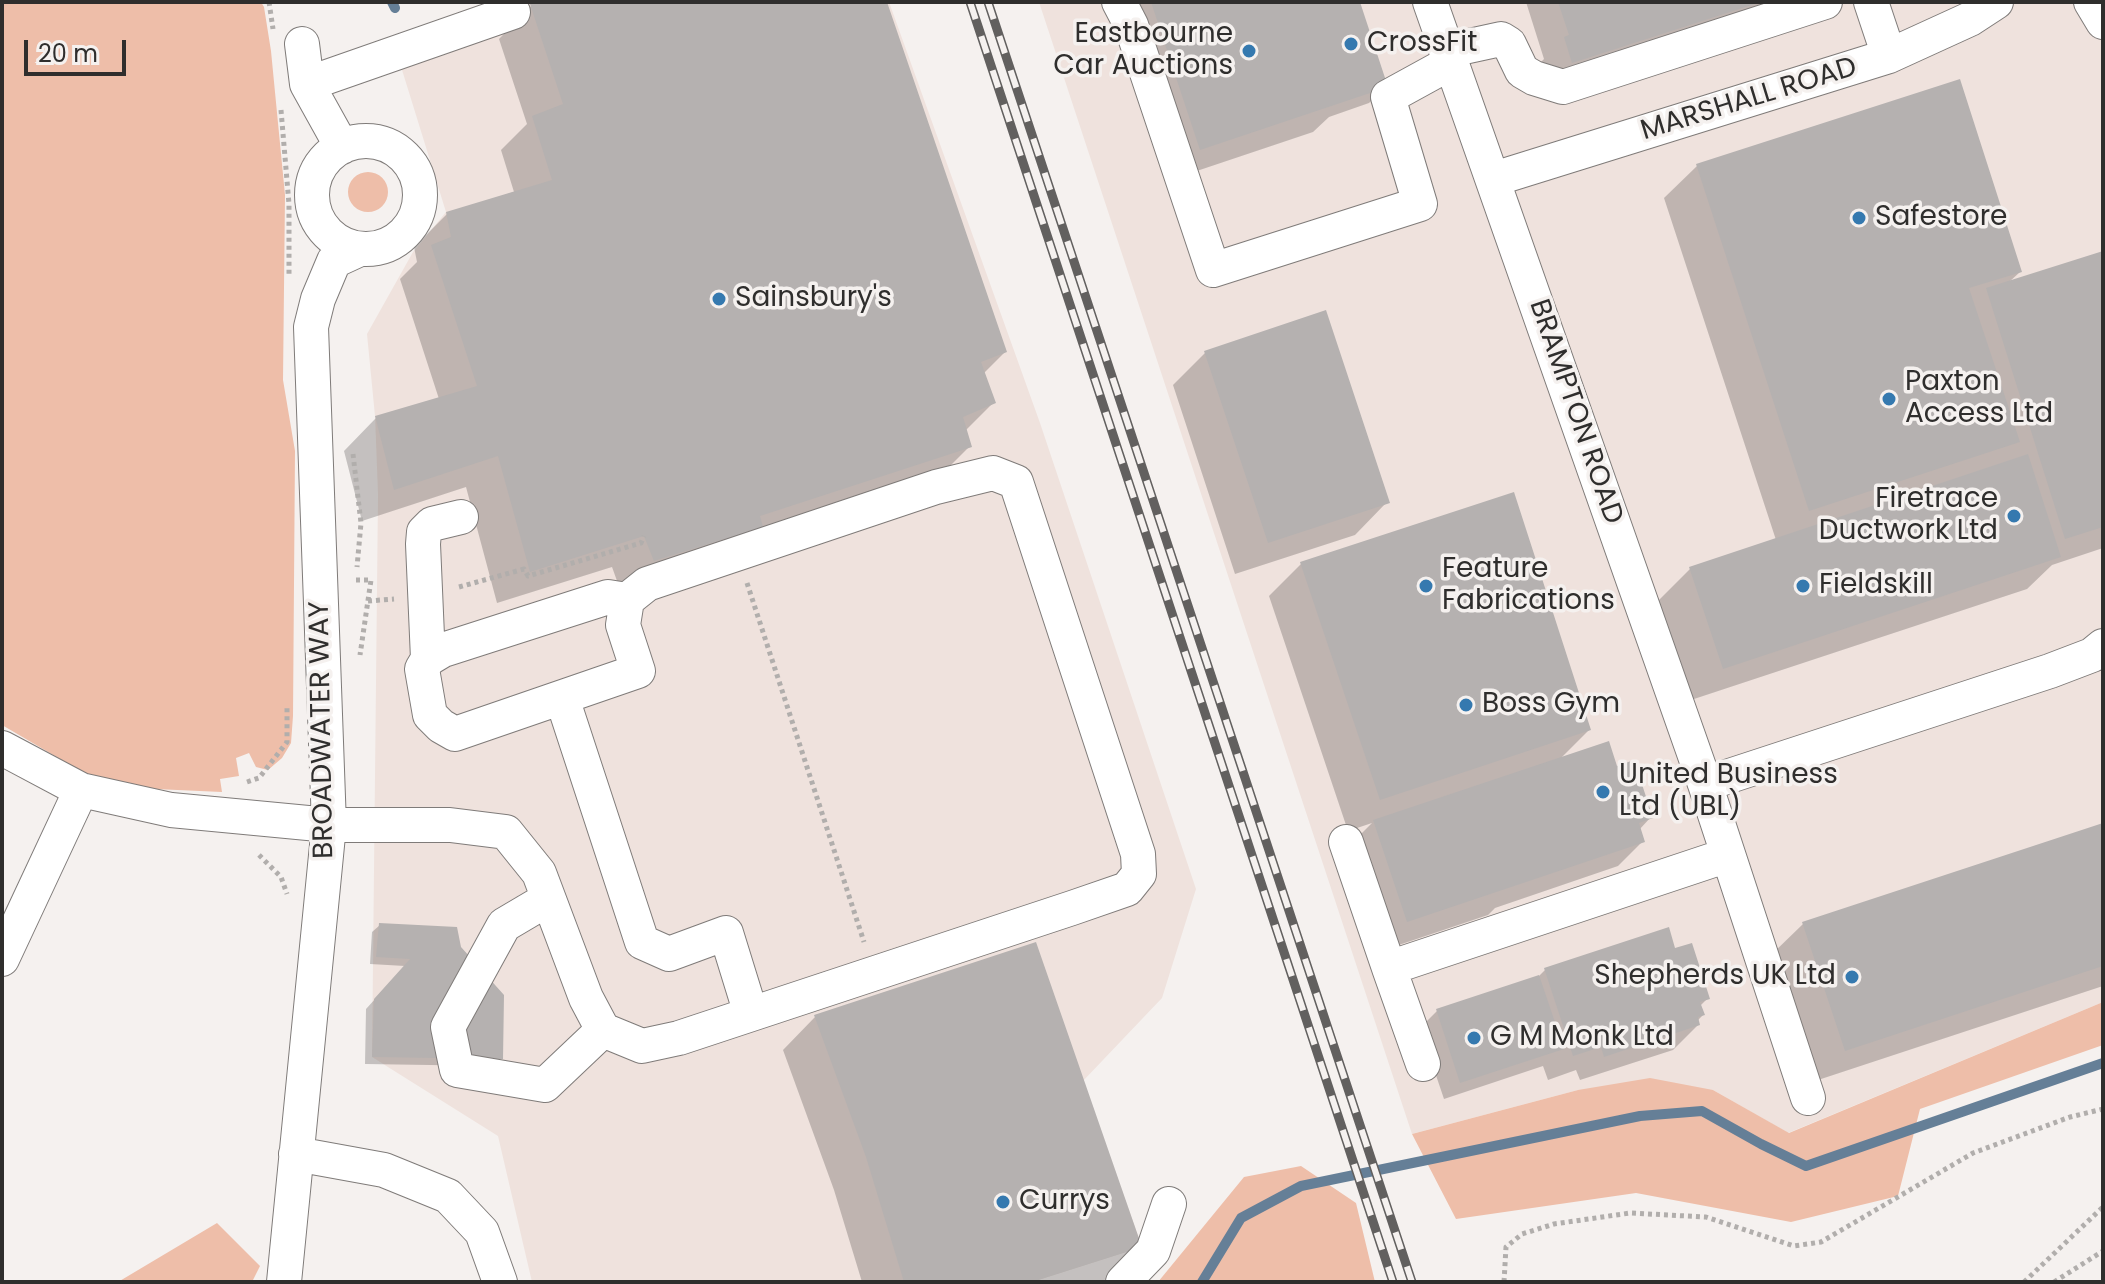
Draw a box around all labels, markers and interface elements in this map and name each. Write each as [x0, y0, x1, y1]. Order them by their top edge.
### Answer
place label: Eastbourne Car Auctions [1053, 18, 1233, 84]
scale bar [28, 24, 130, 74]
place label: CrossFit [1367, 27, 1477, 61]
marker: CrossFit [1342, 35, 1360, 53]
text: 20 m [38, 37, 98, 70]
marker: Eastbourne Car Auctions [1240, 42, 1258, 60]
street label: MARSHALL ROAD [1637, 51, 1861, 149]
place label: Safestore [1875, 201, 2007, 235]
marker: Safestore [1850, 209, 1868, 227]
place label: Sainsbury's [735, 282, 892, 316]
marker: Sainsbury's [710, 290, 728, 308]
street label: BRAMPTON ROAD [1521, 295, 1629, 529]
place label: Paxton Access Ltd [1905, 366, 2053, 432]
marker: Paxton Access Ltd [1880, 390, 1898, 408]
place label: Firetrace Ductwork Ltd [1819, 483, 1998, 549]
marker: Firetrace Ductwork Ltd [2005, 507, 2023, 525]
place label: Feature Fabrications [1442, 553, 1615, 619]
place label: Fieldskill [1819, 569, 1933, 603]
marker: Feature Fabrications [1417, 577, 1435, 595]
marker: Fieldskill [1794, 577, 1812, 595]
street label: BROADWATER WAY [304, 601, 342, 859]
place label: Boss Gym [1482, 688, 1620, 722]
marker: Boss Gym [1457, 696, 1475, 714]
place label: United Business Ltd (UBL) [1619, 759, 1838, 825]
marker: United Business Ltd (UBL) [1594, 783, 1612, 801]
place label: Shepherds UK Ltd [1594, 960, 1836, 994]
marker: Shepherds UK Ltd [1843, 968, 1861, 986]
place label: G M Monk Ltd [1490, 1021, 1674, 1055]
marker: G M Monk Ltd [1465, 1029, 1483, 1047]
place label: Currys [1019, 1185, 1110, 1219]
marker: Currys [994, 1193, 1012, 1211]

